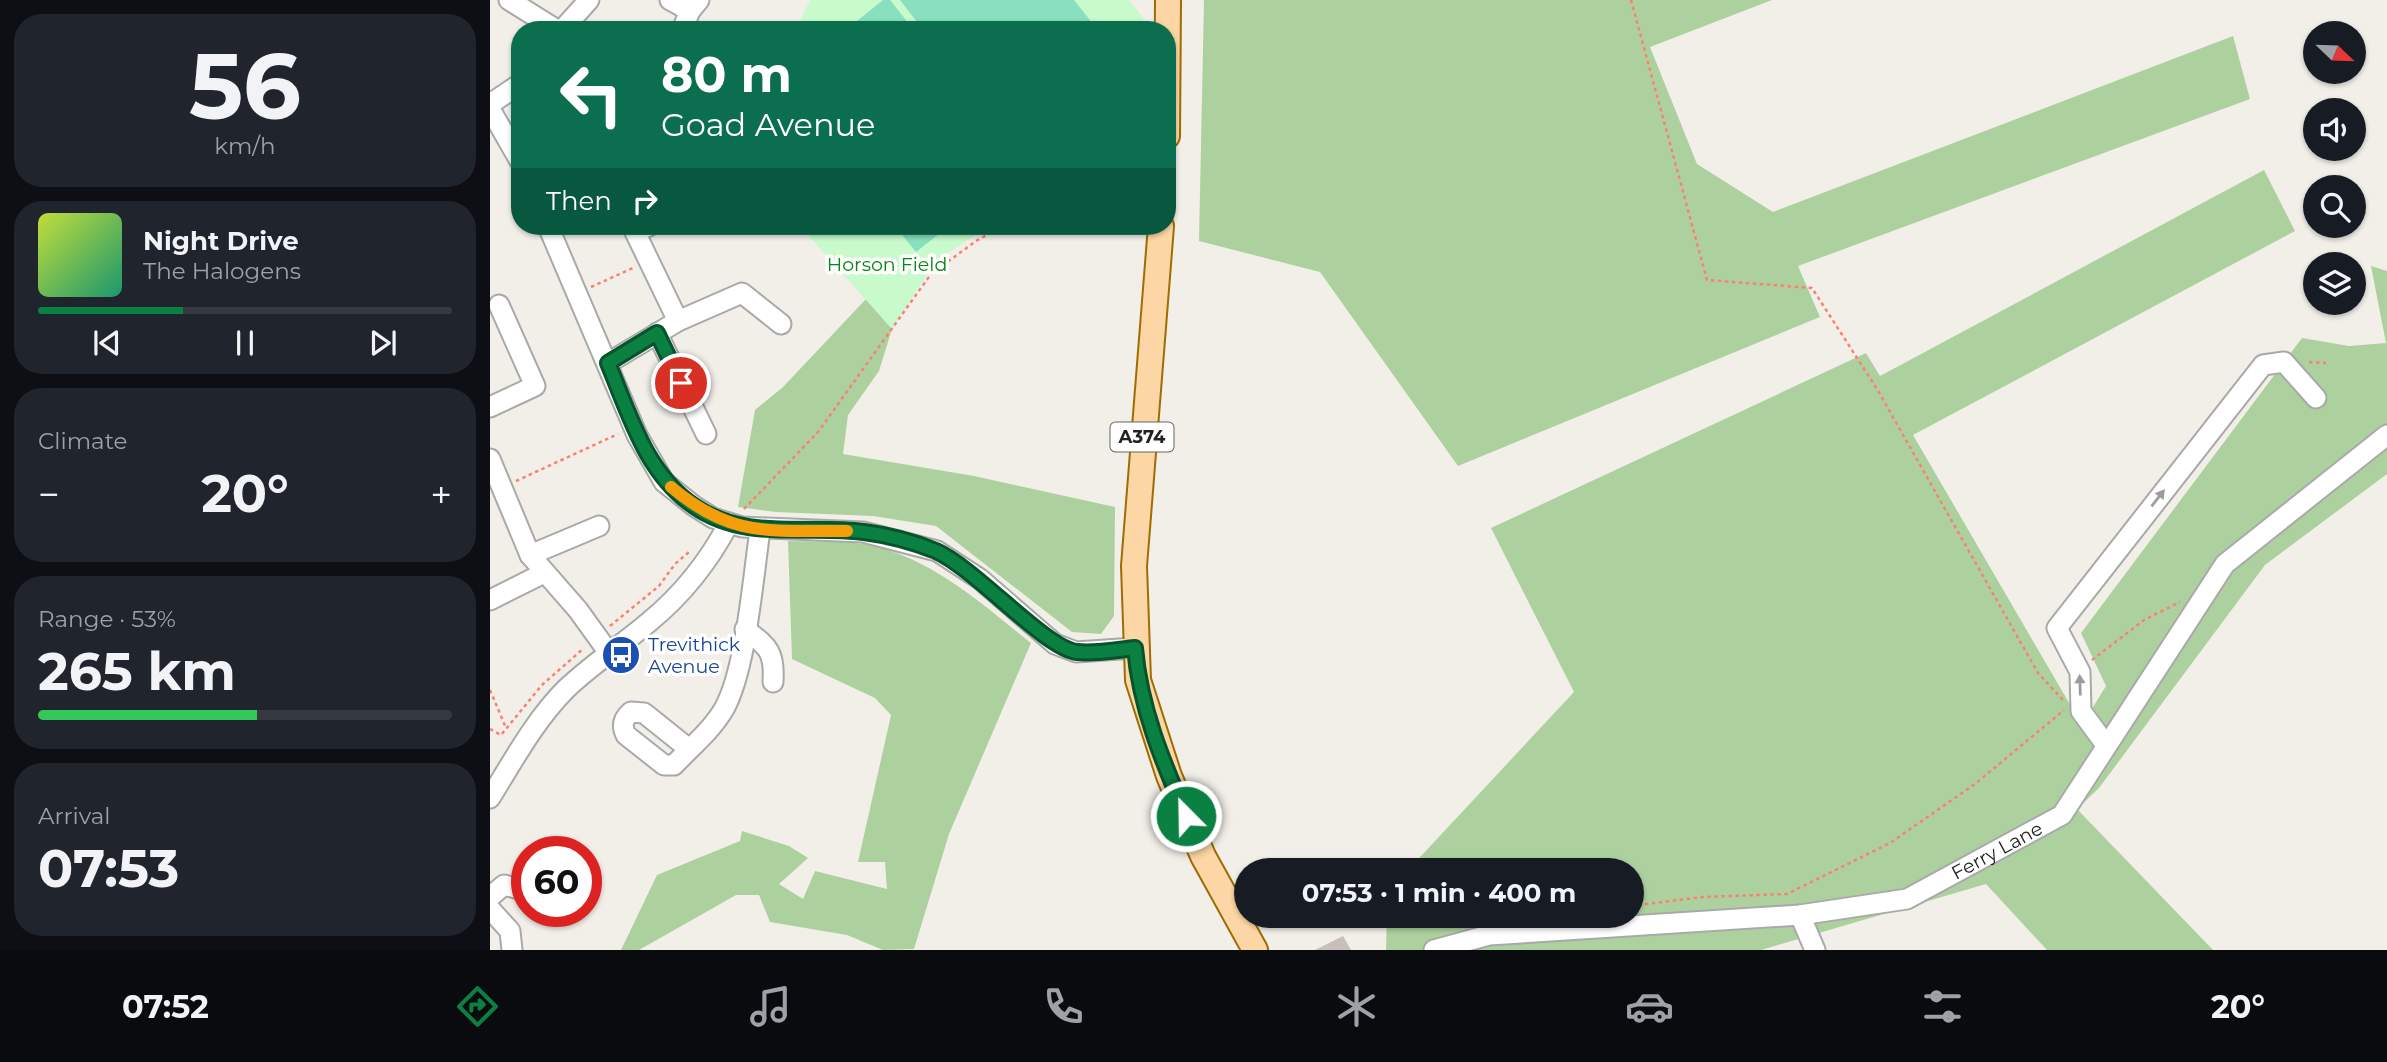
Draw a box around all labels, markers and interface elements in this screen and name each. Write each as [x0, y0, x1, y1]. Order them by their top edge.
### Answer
north arrow [2303, 21, 2366, 84]
map controls [2303, 21, 2366, 315]
text: 56 [189, 31, 301, 142]
text: 80 m [661, 45, 792, 104]
icon: left [546, 49, 637, 140]
button: sound [2303, 98, 2366, 161]
text: Goad Avenue [661, 105, 875, 144]
text: km/h [214, 132, 276, 160]
button: search [2303, 175, 2366, 238]
icon: right [626, 182, 664, 220]
text: Then [546, 185, 612, 217]
text: Night Drive [143, 225, 299, 257]
button: layers [2303, 252, 2366, 315]
park label: Horson Field [827, 253, 947, 276]
text: The Halogens [143, 257, 301, 285]
icon: previous [88, 324, 126, 362]
icon: pause [226, 324, 264, 362]
icon: next [364, 324, 402, 362]
pin [651, 353, 711, 413]
icon: arrive [662, 364, 700, 402]
road number: A374 [1110, 422, 1174, 452]
text: Climate [38, 427, 127, 455]
text: 20° [201, 462, 289, 525]
text: − [38, 471, 60, 518]
text: + [430, 471, 452, 518]
one-way arrow [2151, 490, 2166, 508]
text: Range · 53% [38, 605, 176, 633]
place label: Trevithick Avenue [648, 633, 741, 678]
bus stop icon: Trevithick Avenue [600, 634, 642, 676]
text: 265 km [38, 640, 236, 703]
one-way arrow [2075, 674, 2086, 696]
position arrow [1149, 779, 1223, 853]
text: Arrival [38, 802, 111, 830]
street label: Ferry Lane [1947, 816, 2046, 884]
speed limit sign: 60 [511, 836, 602, 927]
text: 07:53 [38, 837, 179, 900]
text: 07:53 · 1 min · 400 m [1302, 877, 1576, 909]
icon: directions [453, 982, 502, 1031]
icon: music [746, 982, 795, 1031]
icon: phone [1039, 982, 1088, 1031]
icon: climate [1332, 982, 1381, 1031]
icon: car [1625, 982, 1674, 1031]
icon: filters [1918, 982, 1967, 1031]
text: 07:52 [122, 987, 209, 1026]
text: 20° [2211, 987, 2265, 1026]

